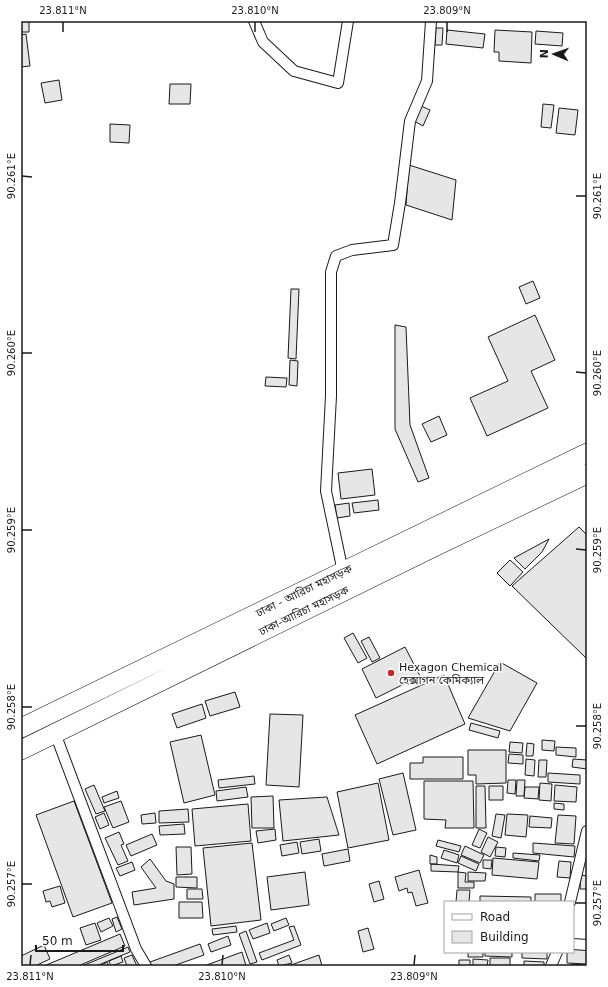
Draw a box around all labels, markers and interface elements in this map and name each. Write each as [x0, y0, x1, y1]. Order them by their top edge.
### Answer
text: 23.811°N [39, 5, 87, 16]
text: 23.810°N [231, 5, 279, 16]
text: 23.809°N [423, 5, 471, 16]
north arrow [534, 34, 574, 74]
text: N [538, 49, 551, 59]
text: 90.261°E [6, 153, 17, 199]
text: 90.261°E [592, 173, 603, 219]
text: 90.260°E [6, 330, 17, 376]
text: 90.260°E [592, 350, 603, 396]
text: 90.259°E [6, 507, 17, 553]
text: 90.259°E [592, 527, 603, 573]
street label: ঢাকা - আরিচা মহাসড়ক [253, 562, 354, 620]
street label: ঢাকা-আরিচা মহাসড়ক [256, 584, 351, 639]
place label: Hexagon Chemical হেক্সাগন কেমিক্যাল [399, 661, 502, 687]
marker: Hexagon Chemical হেক্সাগন কেমিক্যাল [386, 668, 396, 678]
text: 90.258°E [6, 684, 17, 730]
text: 90.258°E [592, 703, 603, 749]
text: 90.257°E [6, 861, 17, 907]
text: 90.257°E [592, 880, 603, 926]
legend [444, 901, 574, 953]
text: Road [480, 910, 510, 924]
scale bar [36, 927, 123, 953]
text: Building [480, 930, 529, 944]
text: 50 m [42, 934, 73, 948]
text: 23.811°N [6, 971, 54, 982]
text: 23.810°N [198, 971, 246, 982]
text: 23.809°N [390, 971, 438, 982]

